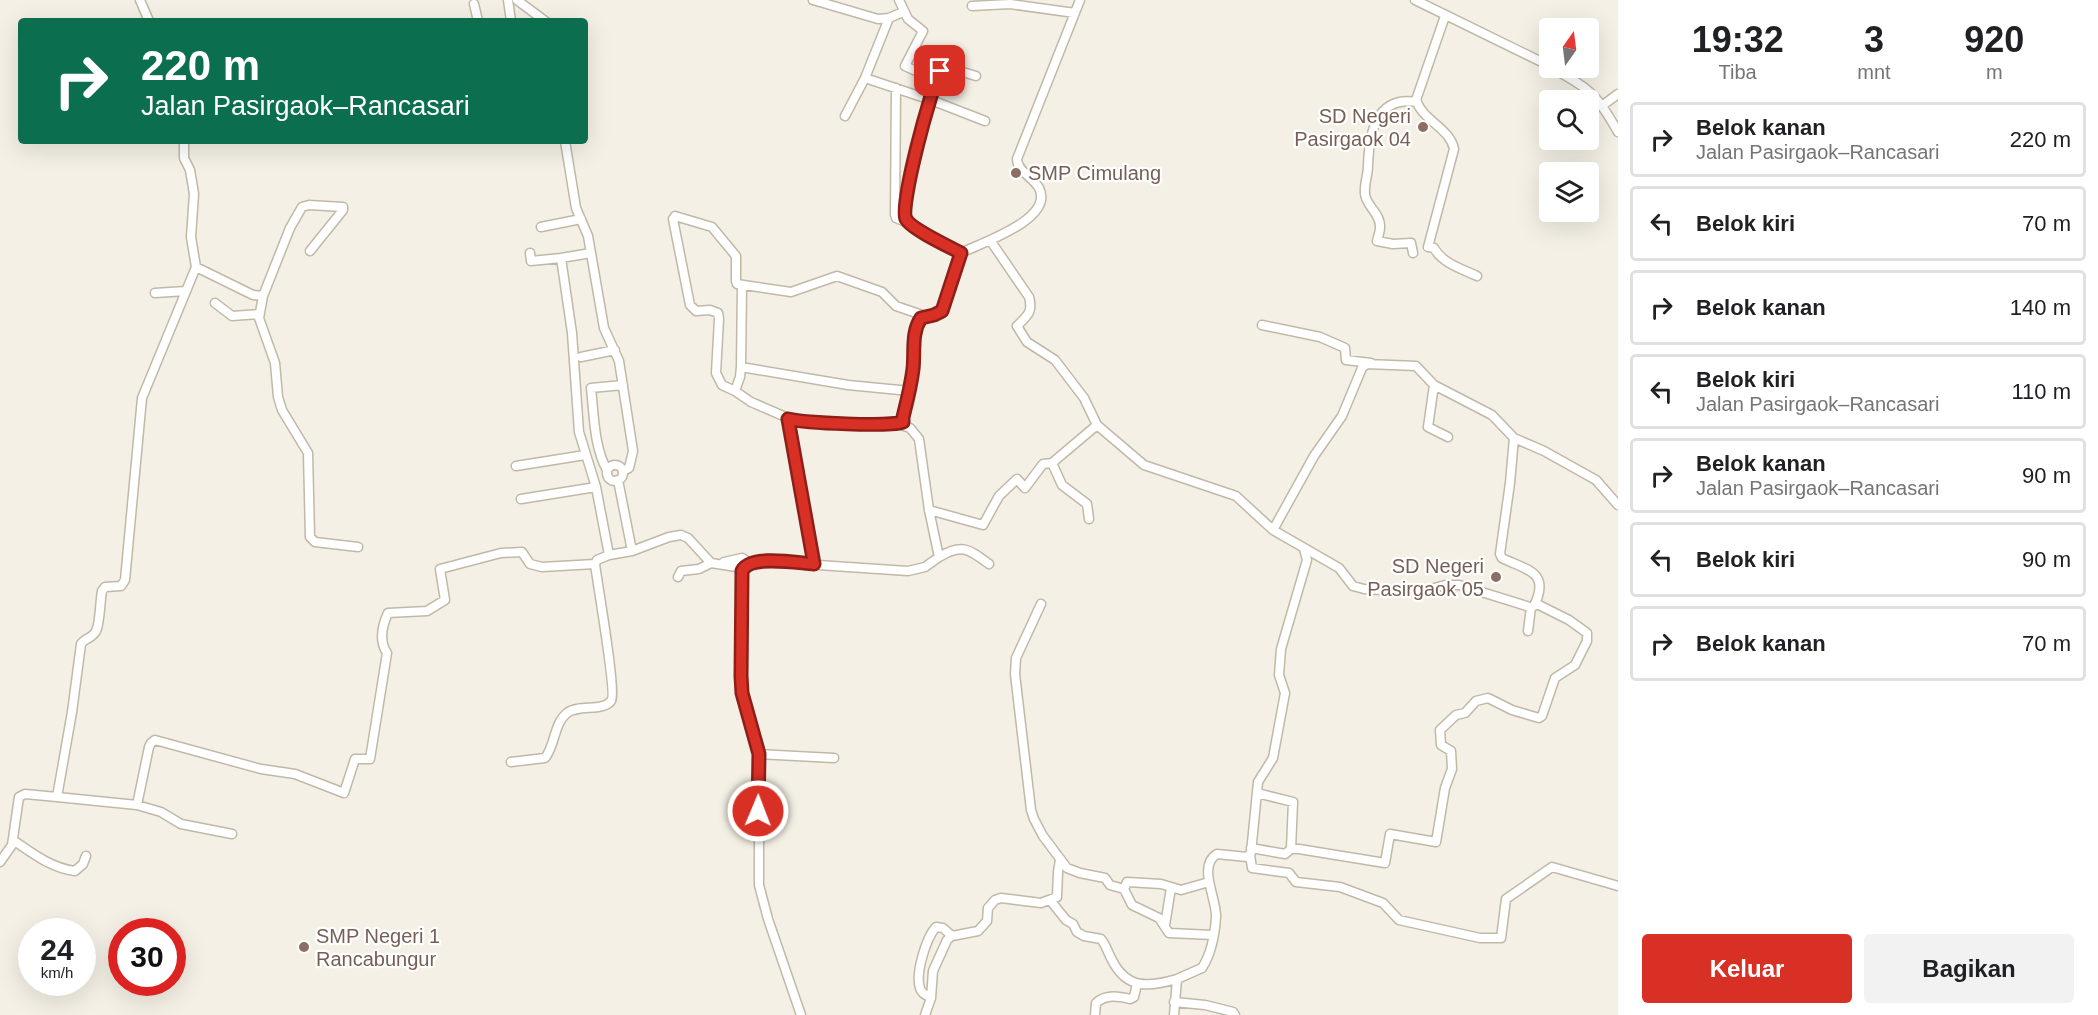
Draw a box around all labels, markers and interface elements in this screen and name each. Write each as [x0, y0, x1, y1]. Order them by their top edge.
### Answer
north arrow [1539, 18, 1599, 78]
map controls [1539, 18, 1599, 222]
text: 19:32 [1692, 19, 1784, 60]
text: 3 [1864, 19, 1884, 60]
text: 920 [1964, 19, 2024, 60]
icon: right [42, 42, 120, 120]
text: 220 m [141, 42, 260, 89]
pin [914, 45, 965, 96]
icon: arrive [923, 54, 956, 87]
text: Tiba [1719, 61, 1757, 83]
text: mnt [1857, 61, 1891, 83]
text: m [1986, 61, 2003, 83]
button: search [1539, 90, 1599, 150]
text: Jalan Pasirgaok–Rancasari [141, 91, 470, 121]
place label: SD Negeri Pasirgaok 04 [1294, 105, 1411, 150]
text: Belok kanan [1696, 115, 1826, 140]
marker: SD Negeri Pasirgaok 04 [1416, 120, 1430, 134]
icon: right [1645, 123, 1678, 156]
text: 220 m [2010, 127, 2071, 152]
text: Jalan Pasirgaok–Rancasari [1696, 141, 1939, 163]
place label: SMP Cimulang [1028, 162, 1161, 184]
button: layers [1539, 162, 1599, 222]
marker: SMP Cimulang [1009, 166, 1023, 180]
icon: left [1645, 207, 1678, 240]
text: Belok kiri [1696, 211, 1795, 236]
text: 70 m [2022, 211, 2071, 236]
icon: right [1645, 291, 1678, 324]
text: Belok kanan [1696, 295, 1826, 320]
text: 140 m [2010, 295, 2071, 320]
text: Belok kiri [1696, 367, 1795, 392]
icon: left [1645, 375, 1678, 408]
text: 110 m [2011, 379, 2071, 404]
text: Jalan Pasirgaok–Rancasari [1696, 393, 1939, 415]
text: Belok kanan [1696, 451, 1826, 476]
icon: right [1645, 459, 1678, 492]
text: 90 m [2022, 463, 2071, 488]
text: Jalan Pasirgaok–Rancasari [1696, 477, 1939, 499]
icon: left [1645, 543, 1678, 576]
text: Belok kiri [1696, 547, 1795, 572]
text: 90 m [2022, 547, 2071, 572]
place label: SD Negeri Pasirgaok 05 [1367, 555, 1484, 600]
marker: SD Negeri Pasirgaok 05 [1489, 570, 1503, 584]
icon: right [1645, 627, 1678, 660]
text: Belok kanan [1696, 631, 1826, 656]
text: 70 m [2022, 631, 2071, 656]
position arrow [726, 779, 790, 843]
speed limit sign: 30 [108, 918, 186, 996]
place label: SMP Negeri 1 Rancabungur [316, 925, 440, 970]
text: 24 [40, 933, 74, 966]
button: Keluar [1642, 934, 1852, 1003]
button: Bagikan [1864, 934, 2074, 1003]
marker: SMP Negeri 1 Rancabungur [297, 940, 311, 954]
text: km/h [41, 964, 73, 981]

